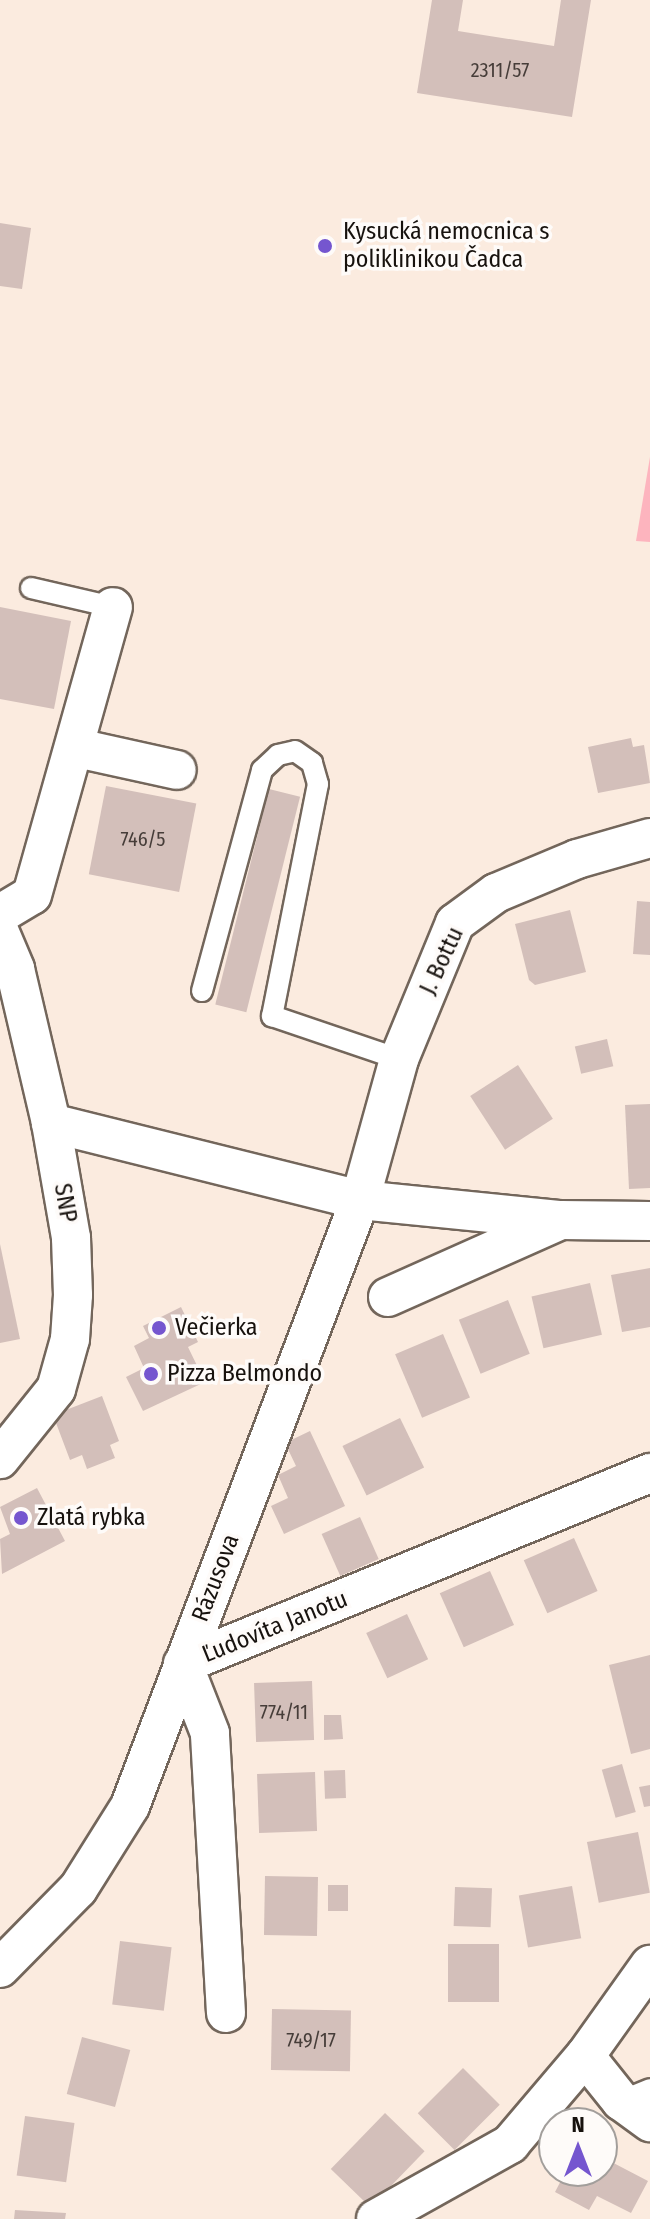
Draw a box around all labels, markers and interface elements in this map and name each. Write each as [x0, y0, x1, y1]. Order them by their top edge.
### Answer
house number: 2311/57 [471, 58, 529, 82]
place label: Kysucká nemocnica s poliklinikou Čadca [343, 218, 550, 274]
marker: Kysucká nemocnica s poliklinikou Čadca [314, 235, 336, 257]
house number: 746/5 [121, 827, 165, 851]
street label: J. Bottu [414, 923, 470, 999]
street label: SNP [47, 1181, 83, 1225]
place label: Večierka [175, 1314, 258, 1342]
marker: Večierka [150, 1319, 168, 1337]
place label: Pizza Belmondo [167, 1360, 322, 1388]
marker: Pizza Belmondo [142, 1365, 160, 1383]
place label: Zlatá rybka [37, 1504, 145, 1532]
marker: Zlatá rybka [12, 1509, 30, 1527]
street label: Rázusova [186, 1530, 246, 1626]
street label: Ľudovíta Janotu [198, 1585, 352, 1669]
house number: 774/11 [260, 1700, 308, 1724]
house number: 749/17 [286, 2028, 336, 2052]
north arrow [538, 2107, 618, 2187]
text: N [571, 2111, 585, 2138]

